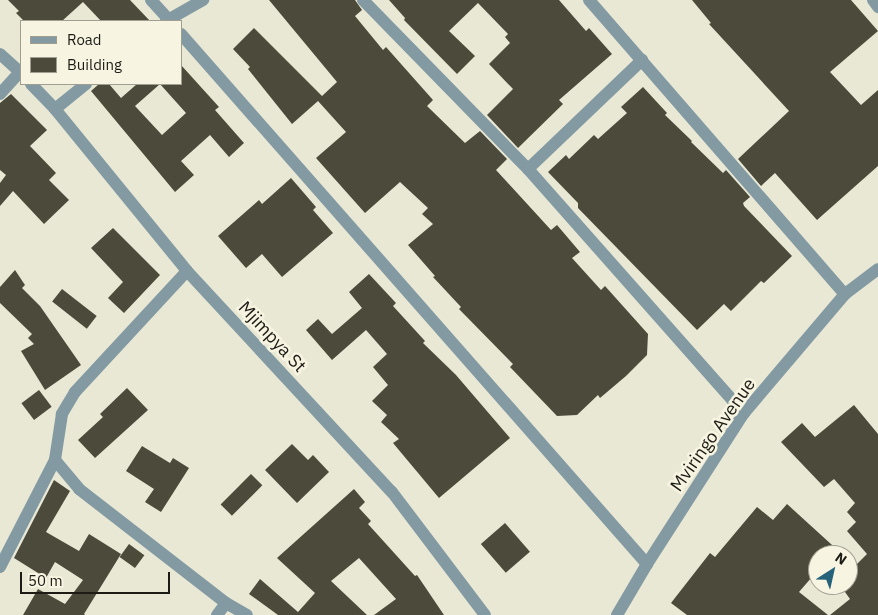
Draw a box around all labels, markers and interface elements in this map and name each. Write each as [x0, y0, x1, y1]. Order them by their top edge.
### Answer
legend [20, 20, 182, 85]
text: Road [67, 30, 102, 49]
text: Building [67, 55, 122, 74]
street label: Mjimpya St [234, 297, 310, 377]
street label: Mviringo Avenue [666, 374, 760, 496]
north arrow [808, 545, 858, 595]
text: N [832, 548, 850, 569]
scale bar [22, 562, 172, 594]
text: 50 m [28, 571, 63, 590]

